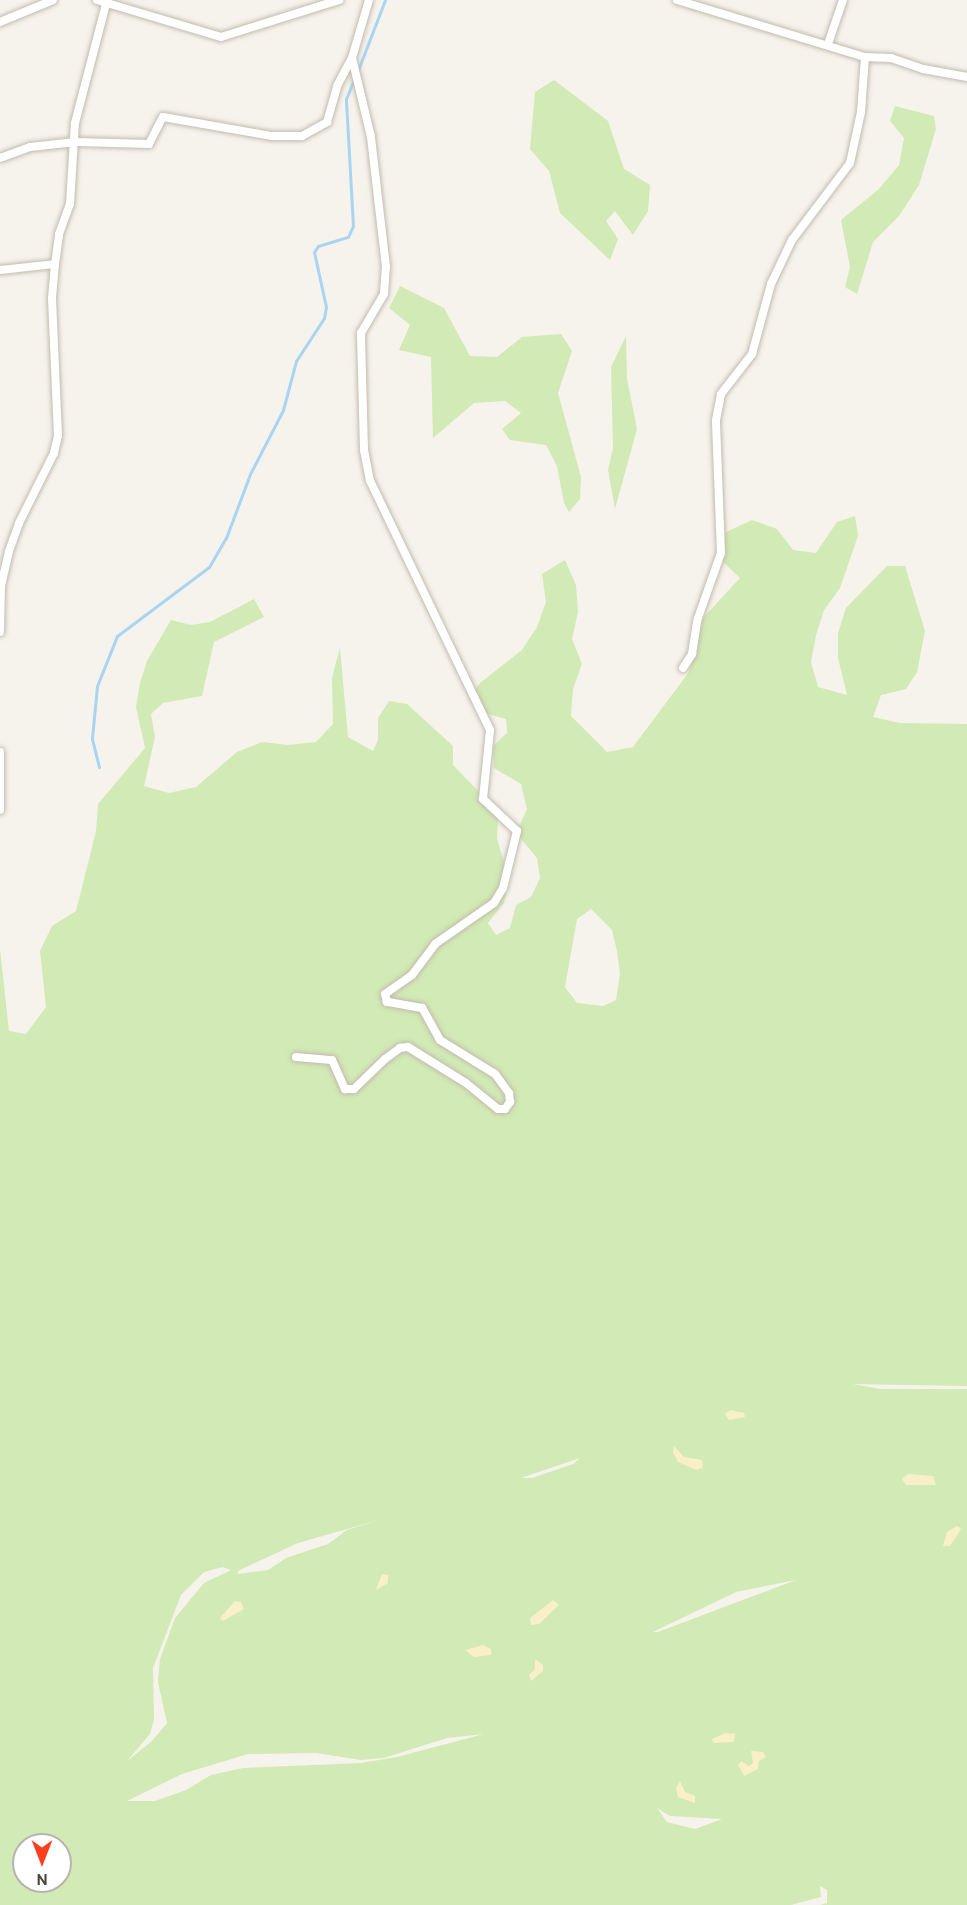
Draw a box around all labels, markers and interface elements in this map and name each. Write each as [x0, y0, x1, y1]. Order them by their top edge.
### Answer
north arrow [12, 1833, 72, 1893]
text: N [36, 1870, 48, 1889]

